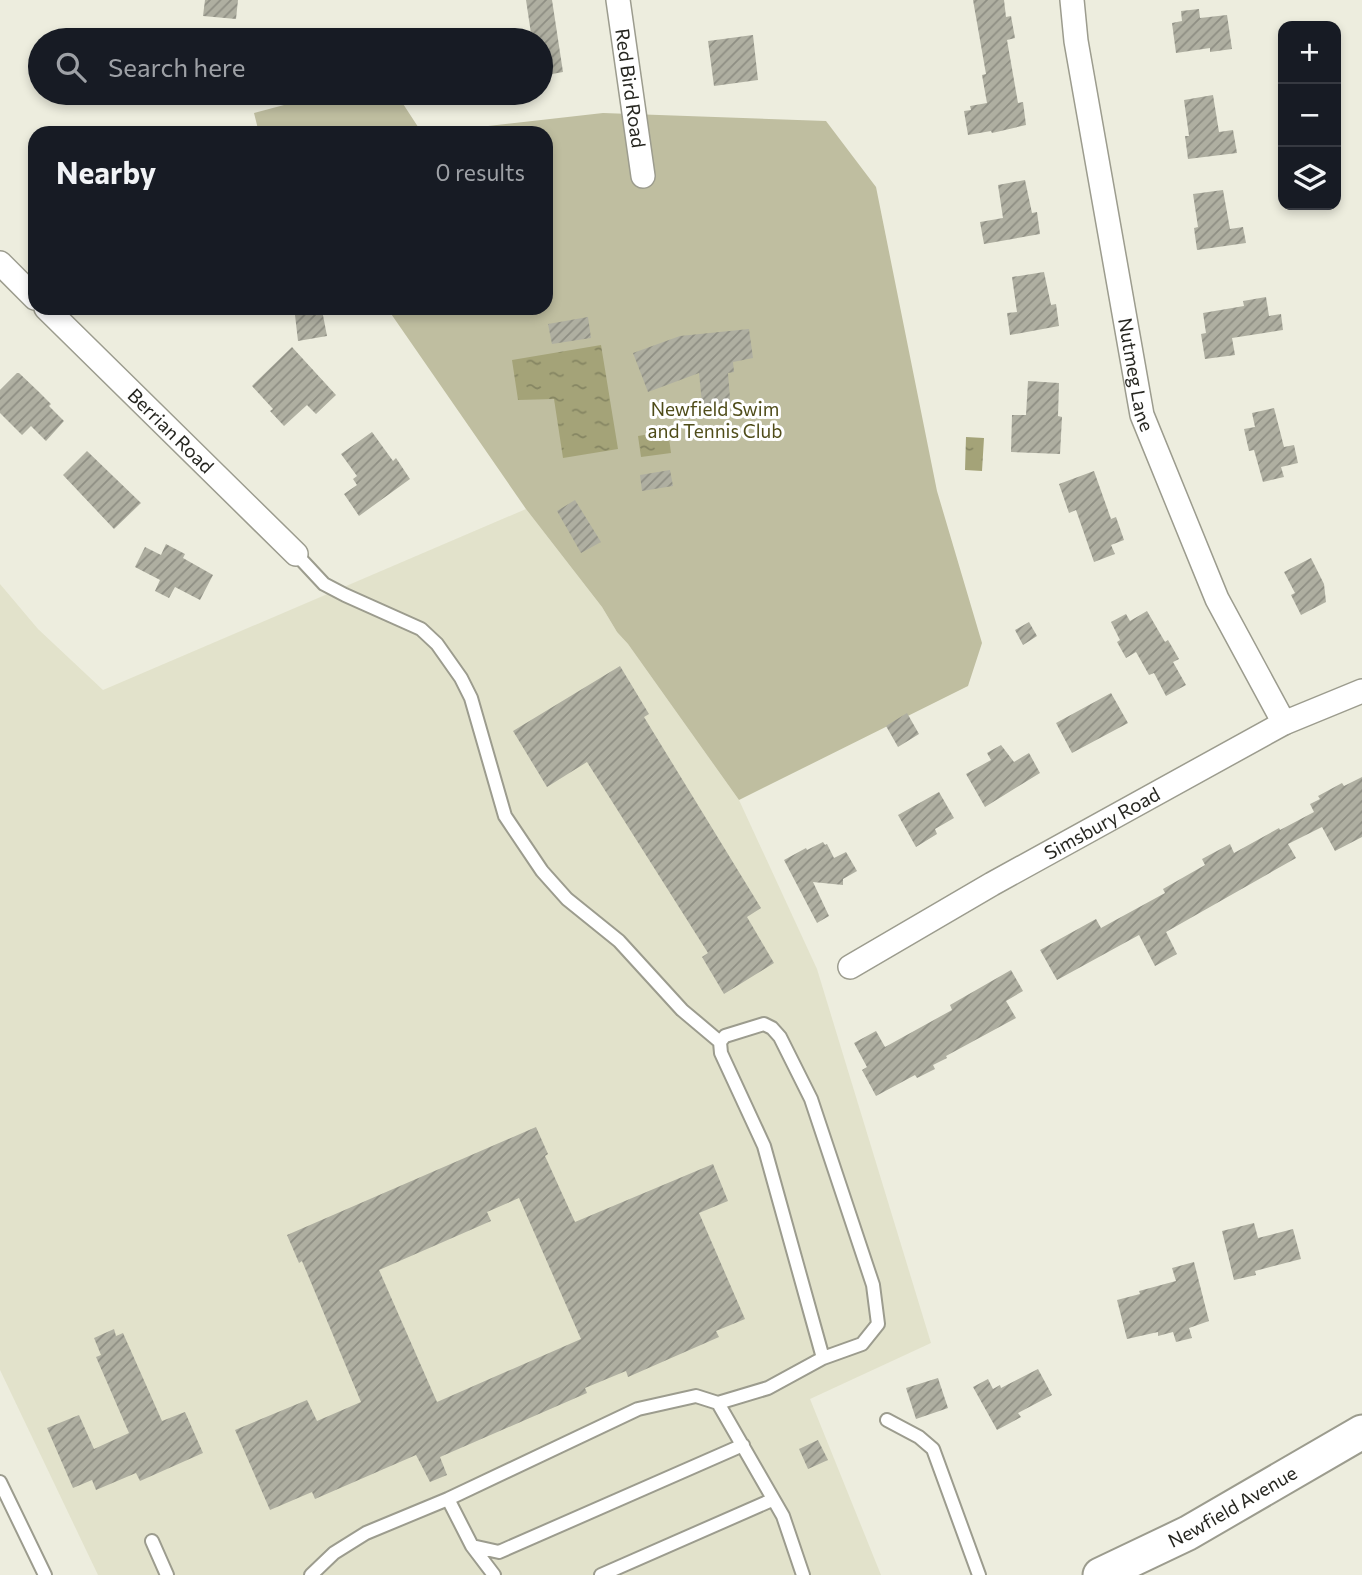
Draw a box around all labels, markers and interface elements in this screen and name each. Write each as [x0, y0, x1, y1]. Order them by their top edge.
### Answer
map controls [1278, 21, 1341, 210]
button: + [1278, 21, 1341, 84]
street label: Red Bird Road [611, 27, 651, 149]
search box [28, 28, 553, 105]
icon: search [52, 48, 90, 86]
text: Search here [108, 51, 246, 82]
button: − [1278, 84, 1341, 147]
button: layers [1278, 147, 1341, 210]
text: Nearby [56, 153, 156, 190]
text: 0 results [436, 158, 525, 186]
street label: Nutmeg Lane [1114, 316, 1159, 434]
street label: Berrian Road [123, 383, 219, 478]
park label: Newfield Swim and Tennis Club [648, 397, 782, 442]
street label: Simsbury Road [1040, 782, 1164, 864]
street label: Newfield Avenue [1164, 1460, 1301, 1552]

